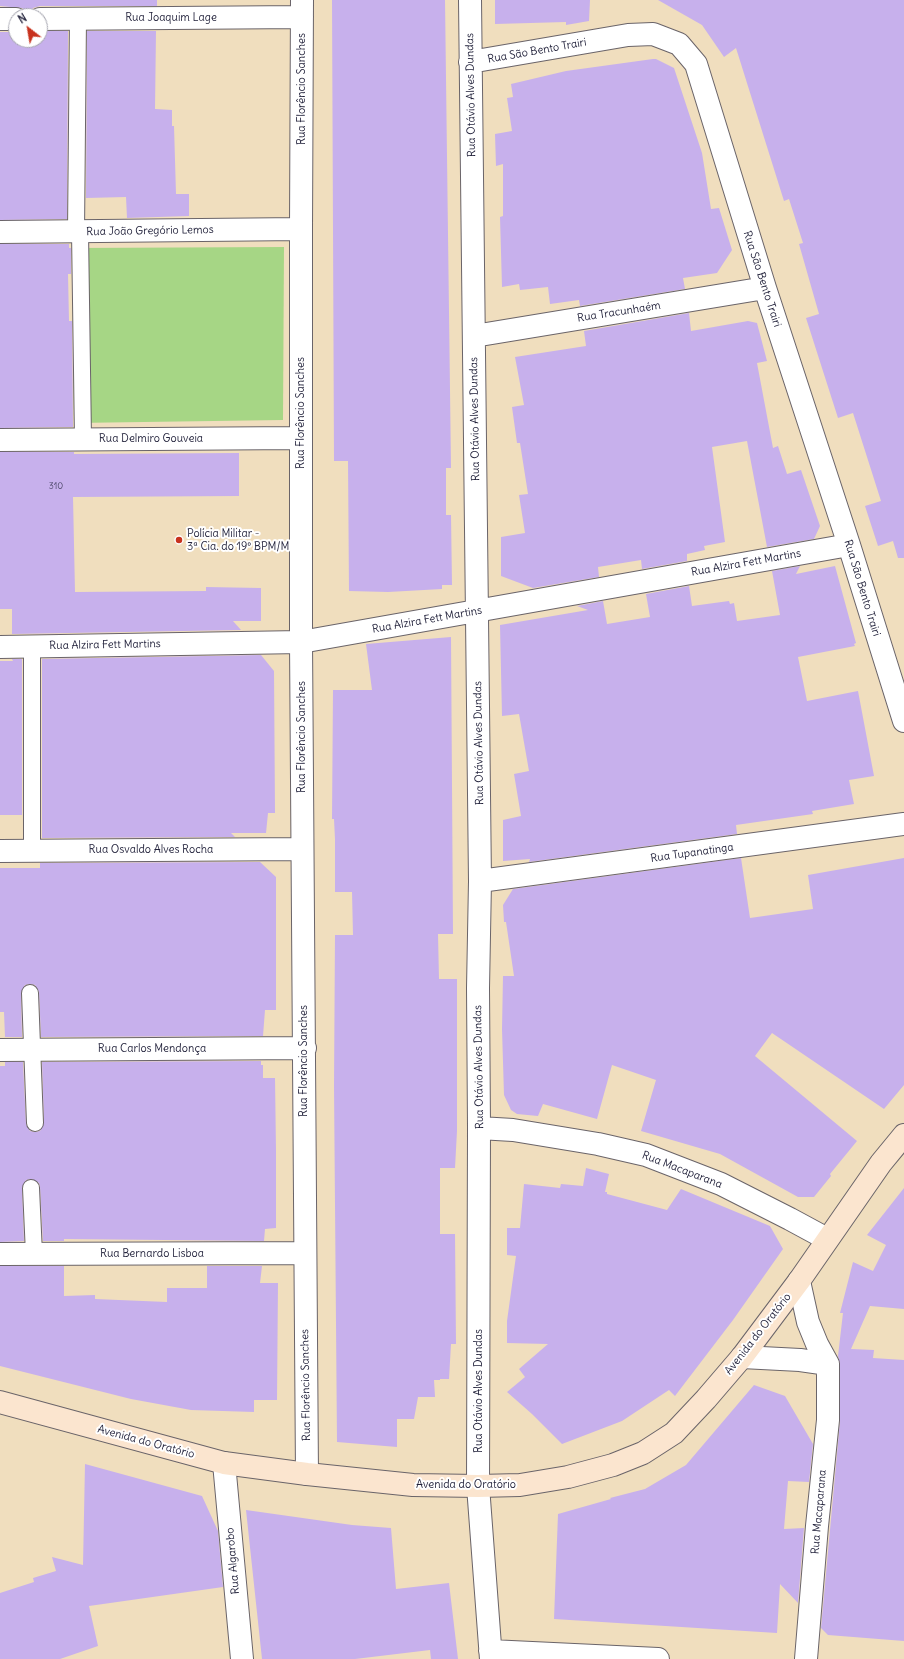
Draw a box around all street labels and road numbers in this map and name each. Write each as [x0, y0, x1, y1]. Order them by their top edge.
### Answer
street label: Rua Joaquim Lage [125, 11, 217, 25]
street label: Rua Florêncio Sanches [295, 33, 309, 145]
street label: Rua Otávio Alves Dundas [463, 33, 479, 157]
street label: Rua São Bento Trairi [486, 36, 588, 66]
street label: Rua João Gregório Lemos [86, 223, 214, 239]
street label: Rua São Bento Trairi [740, 229, 784, 329]
street label: Rua Tracunhaém [576, 299, 662, 325]
street label: Rua Florêncio Sanches [294, 357, 308, 469]
street label: Rua Otávio Alves Dundas [467, 357, 483, 481]
street label: Rua Delmiro Gouveia [99, 432, 203, 446]
street label: Rua São Bento Trairi [841, 538, 883, 638]
street label: Rua Alzira Fett Martins [690, 547, 802, 579]
street label: Rua Alzira Fett Martins [371, 604, 483, 636]
street label: Rua Alzira Fett Martins [49, 637, 161, 653]
street label: Rua Florêncio Sanches [295, 681, 309, 793]
street label: Rua Otávio Alves Dundas [471, 681, 487, 805]
street label: Rua Tupanatinga [650, 841, 734, 865]
street label: Rua Osvaldo Alves Rocha [89, 843, 213, 857]
street label: Rua Florêncio Sanches [297, 1005, 311, 1117]
street label: Rua Otávio Alves Dundas [471, 1005, 487, 1129]
street label: Rua Carlos Mendonça [98, 1042, 206, 1056]
street label: Rua Macaparana [640, 1149, 724, 1191]
street label: Rua Bernardo Lisboa [100, 1247, 204, 1261]
street label: Avenida do Oratório [722, 1291, 794, 1377]
street label: Rua Florêncio Sanches [298, 1329, 314, 1441]
street label: Rua Otávio Alves Dundas [472, 1329, 486, 1453]
street label: Avenida do Oratório [96, 1423, 196, 1461]
street label: Rua Macaparana [809, 1469, 829, 1555]
street label: Avenida do Oratório [416, 1478, 516, 1492]
street label: Rua Algarobo [224, 1527, 242, 1595]

